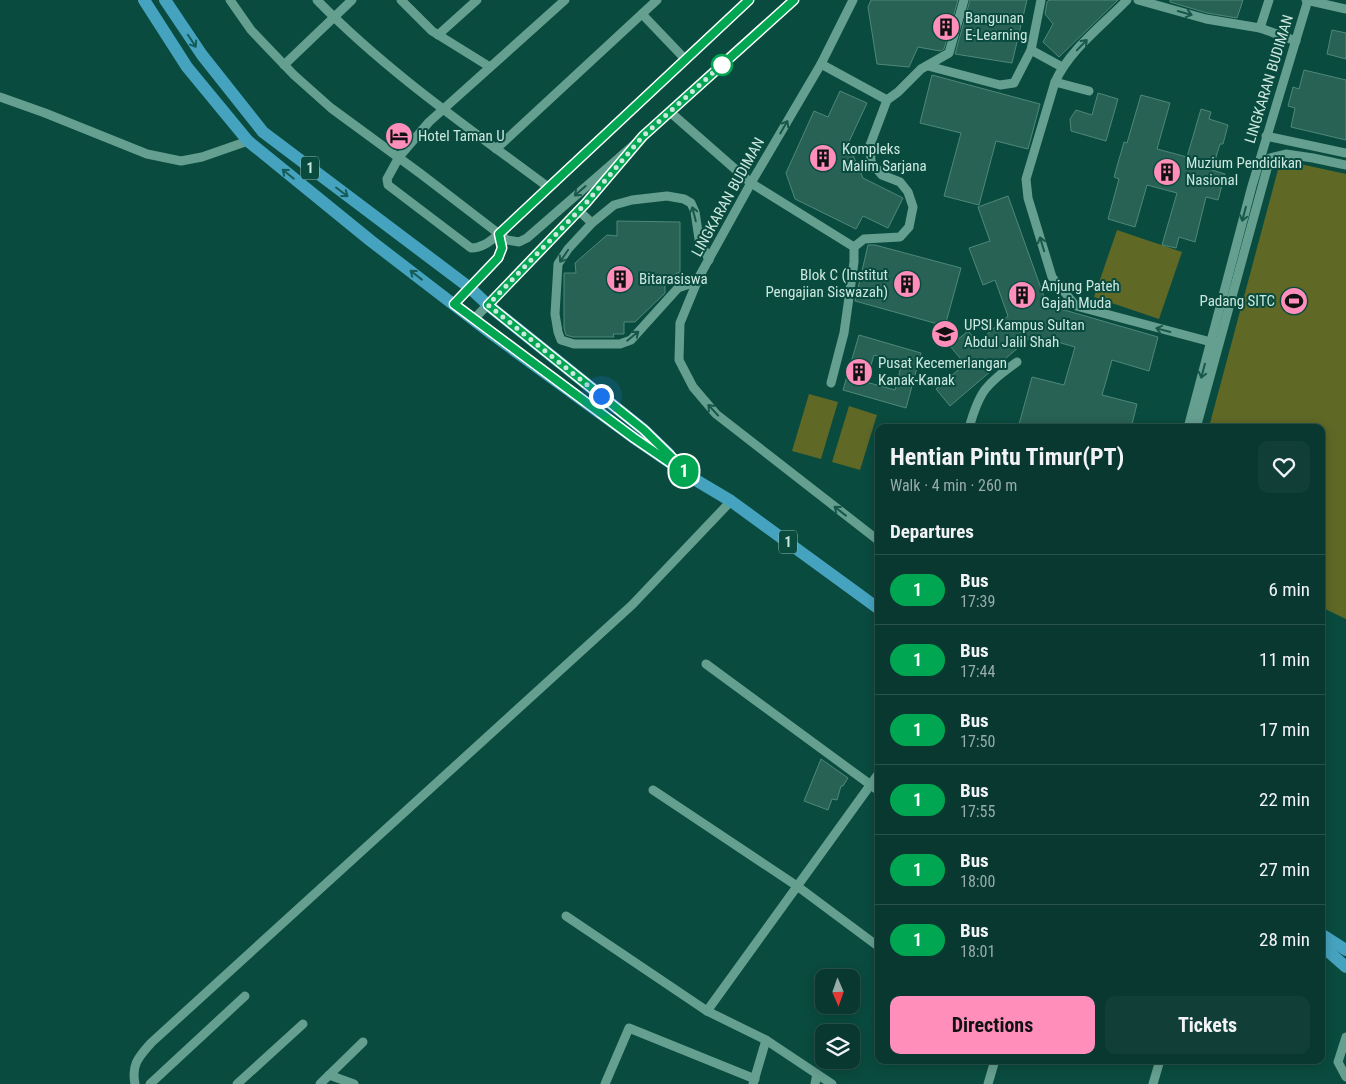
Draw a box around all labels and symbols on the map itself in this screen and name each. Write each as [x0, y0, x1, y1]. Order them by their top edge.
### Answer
one-way arrow [1177, 8, 1193, 18]
place label: Bangunan E-Learning [965, 9, 1027, 44]
building icon: Bangunan E-Learning [931, 12, 961, 42]
street label: LINGKARAN BUDIMAN [1241, 13, 1297, 145]
one-way arrow [187, 33, 197, 47]
one-way arrow [1076, 38, 1088, 51]
unlabelled marker [711, 54, 733, 76]
one-way arrow [779, 119, 789, 134]
hotel icon: Hotel Taman U [384, 121, 414, 151]
place label: Hotel Taman U [418, 127, 505, 145]
street label: LINGKARAN BUDIMAN [688, 134, 768, 260]
place label: Kompleks Malim Sarjana [842, 140, 927, 175]
building icon: Kompleks Malim Sarjana [808, 143, 838, 173]
place label: Muzium Pendidikan Nasional [1186, 154, 1302, 189]
road number: 1 [301, 156, 319, 180]
building icon: Muzium Pendidikan Nasional [1152, 157, 1182, 187]
one-way arrow [282, 168, 295, 179]
one-way arrow [573, 186, 586, 197]
one-way arrow [335, 187, 348, 198]
one-way arrow [689, 206, 698, 222]
one-way arrow [1239, 206, 1248, 222]
one-way arrow [1037, 237, 1047, 253]
one-way arrow [559, 248, 569, 262]
building icon: Bitarasiswa [605, 264, 635, 294]
place label: Blok C (Institut Pengajian Siswazah) [765, 266, 888, 301]
one-way arrow [410, 269, 423, 280]
building icon: Blok C (Institut Pengajian Siswazah) [892, 269, 922, 299]
place label: Bitarasiswa [639, 270, 708, 288]
place label: Anjung Pateh Gajah Muda [1041, 277, 1120, 312]
building icon: Anjung Pateh Gajah Muda [1007, 280, 1037, 310]
sports icon: Padang SITC [1279, 286, 1309, 316]
place label: Padang SITC [1199, 292, 1275, 310]
place label: UPSI Kampus Sultan Abdul Jalil Shah [964, 316, 1085, 351]
school or university icon: UPSI Kampus Sultan Abdul Jalil Shah [930, 319, 960, 349]
one-way arrow [1156, 324, 1172, 334]
one-way arrow [626, 331, 639, 342]
place label: Pusat Kecemerlangan Kanak-Kanak [878, 354, 1007, 389]
building icon: Pusat Kecemerlangan Kanak-Kanak [844, 357, 874, 387]
one-way arrow [1197, 363, 1207, 379]
your location [589, 384, 614, 409]
one-way arrow [707, 404, 719, 416]
line badge: 1 [668, 455, 700, 487]
one-way arrow [834, 505, 847, 516]
road number: 1 [779, 530, 797, 554]
north arrow [815, 969, 860, 1014]

